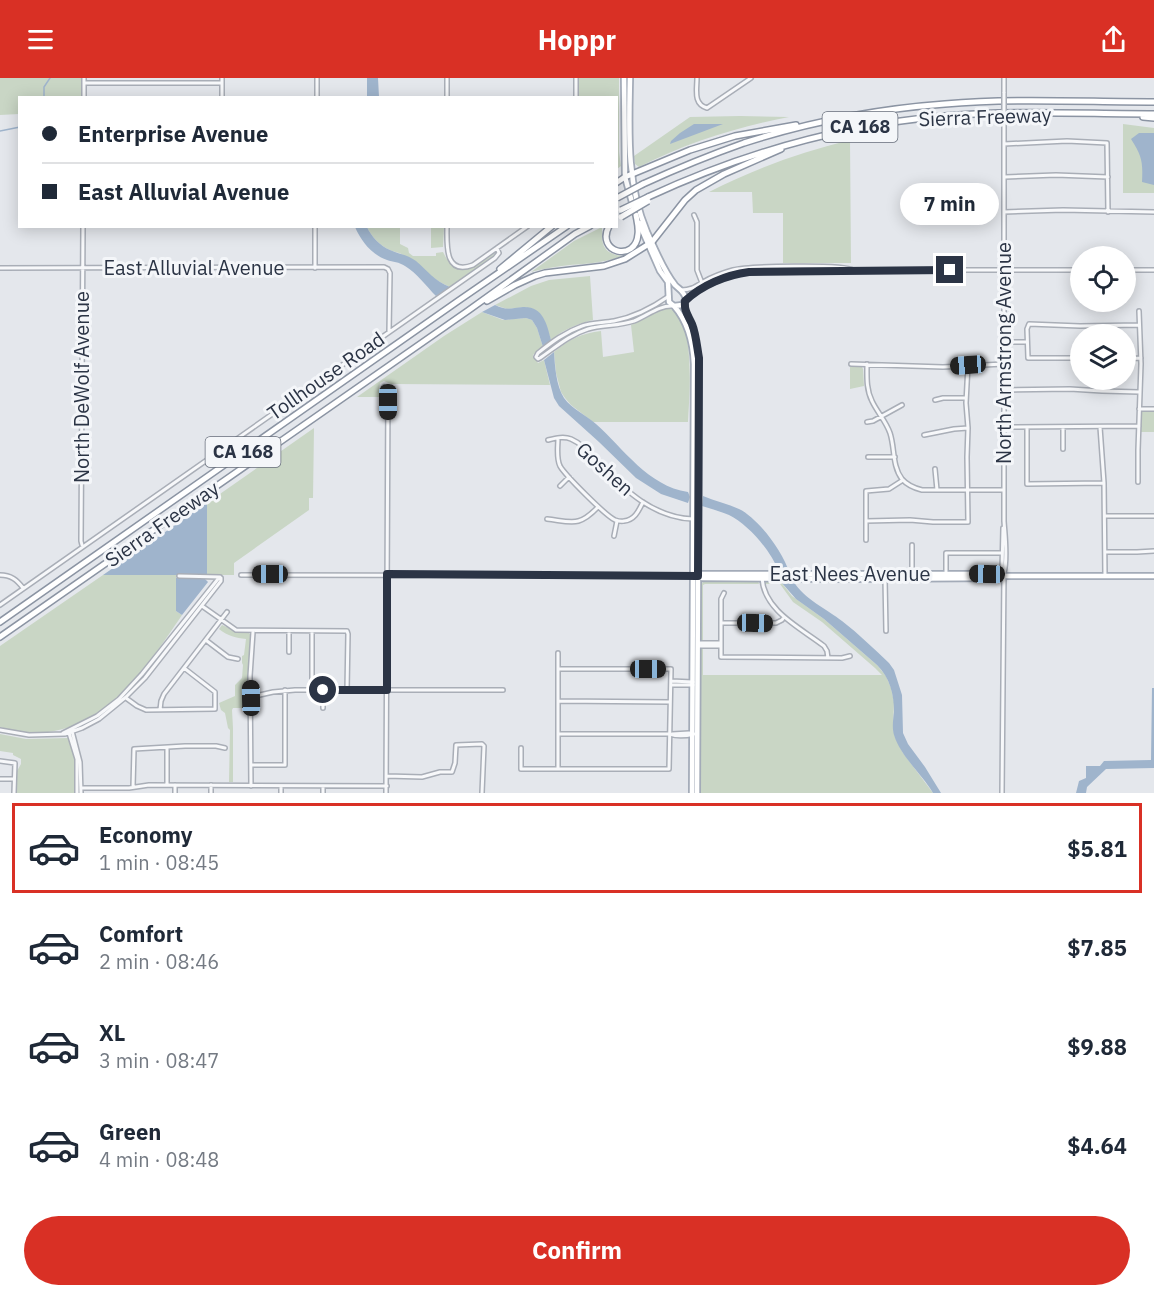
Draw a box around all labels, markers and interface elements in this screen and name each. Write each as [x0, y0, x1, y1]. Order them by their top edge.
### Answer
text: Hoppr [538, 22, 616, 57]
icon: menu [24, 23, 57, 56]
icon: share [1097, 23, 1130, 56]
street label: Sierra Freeway [918, 101, 1052, 132]
road number: CA 168 [822, 112, 898, 142]
text: Enterprise Avenue [78, 119, 268, 148]
text: East Alluvial Avenue [78, 177, 289, 206]
callout: 7 min [900, 183, 1000, 225]
text: 7 min [923, 190, 976, 217]
street label: North Armstrong Avenue [990, 242, 1017, 464]
map controls [1070, 246, 1136, 390]
button: locate [1070, 246, 1136, 312]
street label: East Alluvial Avenue [103, 254, 285, 281]
route end [936, 256, 963, 283]
street label: North DeWolf Avenue [68, 291, 95, 483]
button: layers [1070, 324, 1136, 390]
street label: Tollhouse Road [262, 325, 390, 426]
car [949, 355, 987, 375]
car [379, 384, 397, 420]
street label: Goshen [571, 436, 640, 502]
road number: CA 168 [206, 437, 280, 467]
street label: Sierra Freeway [99, 474, 224, 573]
street label: East Nees Avenue [769, 560, 931, 587]
car [252, 565, 288, 583]
car [969, 565, 1005, 583]
car [737, 614, 773, 632]
car [630, 660, 666, 678]
route start [309, 676, 336, 703]
car [242, 680, 260, 716]
text: Economy [99, 820, 193, 849]
icon: car [27, 821, 81, 875]
text: $5.81 [1067, 834, 1127, 863]
text: 1 min · 08:45 [99, 849, 219, 876]
text: Comfort [99, 919, 183, 948]
icon: car [27, 920, 81, 974]
text: $7.85 [1067, 933, 1127, 962]
text: 2 min · 08:46 [99, 948, 219, 975]
text: XL [99, 1018, 125, 1047]
icon: car [27, 1019, 81, 1073]
text: $9.88 [1067, 1032, 1127, 1061]
text: 3 min · 08:47 [99, 1047, 219, 1074]
text: Green [99, 1117, 161, 1146]
icon: car [27, 1118, 81, 1172]
text: $4.64 [1067, 1131, 1127, 1160]
text: 4 min · 08:48 [99, 1146, 219, 1173]
button: Confirm [24, 1216, 1130, 1285]

